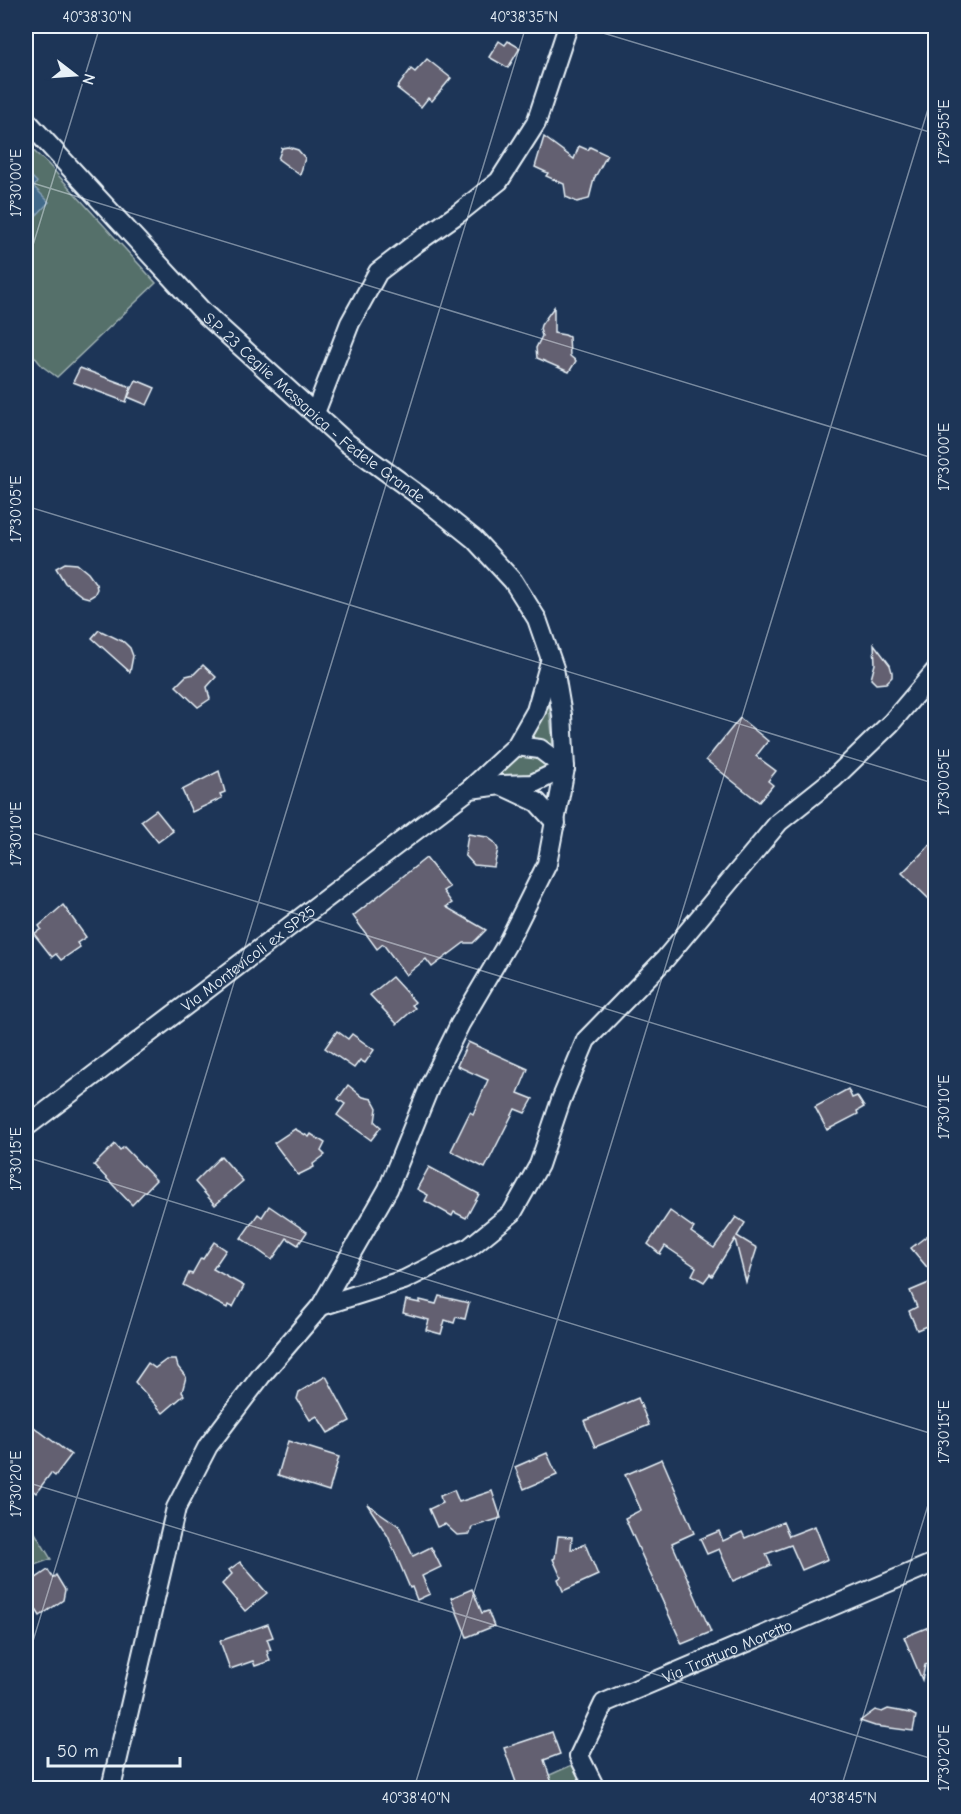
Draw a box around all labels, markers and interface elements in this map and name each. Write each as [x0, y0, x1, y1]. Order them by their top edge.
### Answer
text: 40°38'30"N [62, 8, 132, 26]
text: 40°38'35"N [490, 8, 558, 26]
north arrow [45, 45, 105, 105]
text: N [78, 71, 99, 87]
text: 17°29'55"E [935, 100, 953, 164]
text: 17°30'00"E [7, 149, 25, 217]
street label: S.P. 23 Ceglie Messapica - Fedele Grande [199, 309, 428, 507]
text: 17°30'00"E [935, 423, 953, 491]
text: 17°30'05"E [7, 476, 25, 542]
text: 17°30'05"E [935, 749, 953, 815]
text: 17°30'10"E [7, 802, 25, 866]
street label: Via Montevicoli ex SP25 [178, 902, 319, 1016]
text: 17°30'10"E [935, 1075, 953, 1139]
text: 17°30'15"E [7, 1127, 25, 1191]
text: 17°30'15"E [935, 1400, 953, 1464]
text: 17°30'20"E [7, 1451, 25, 1517]
street label: Via Tratturo Moretto [660, 1616, 795, 1687]
text: 17°30'20"E [935, 1725, 953, 1791]
scale bar [48, 1730, 180, 1768]
text: 50 m [57, 1741, 99, 1762]
text: 40°38'40"N [382, 1789, 450, 1807]
text: 40°38'45"N [809, 1789, 877, 1807]

